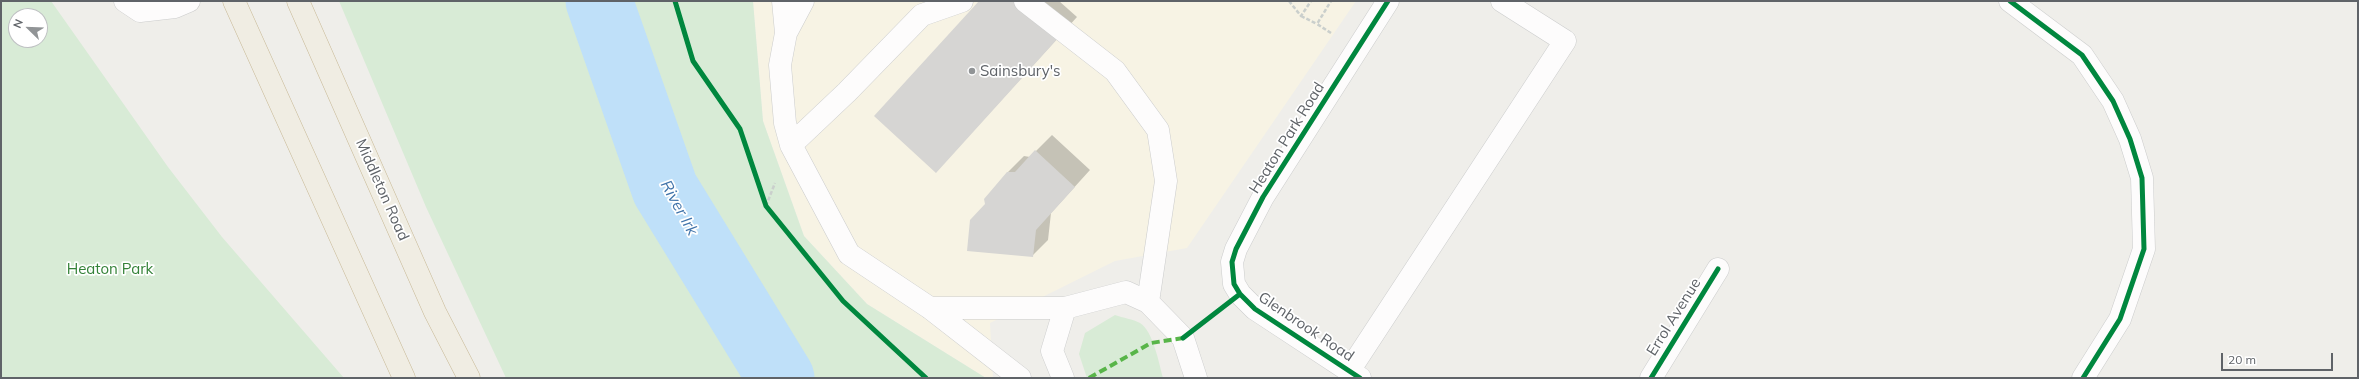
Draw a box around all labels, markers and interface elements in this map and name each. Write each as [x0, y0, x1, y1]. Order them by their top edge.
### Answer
north arrow [8, 8, 48, 48]
text: N [10, 17, 26, 30]
place label: Sainsbury's [980, 62, 1060, 80]
marker: Sainsbury's [967, 66, 977, 76]
street label: Heaton Park Road [1246, 79, 1328, 197]
street label: Middleton Road [352, 136, 412, 244]
water label: River Irk [656, 177, 702, 239]
park label: Heaton Park [67, 260, 153, 278]
street label: Errol Avenue [1643, 275, 1705, 359]
street label: Glenbrook Road [1255, 288, 1357, 366]
scale bar [2223, 345, 2335, 371]
text: 20 m [2228, 352, 2256, 367]

